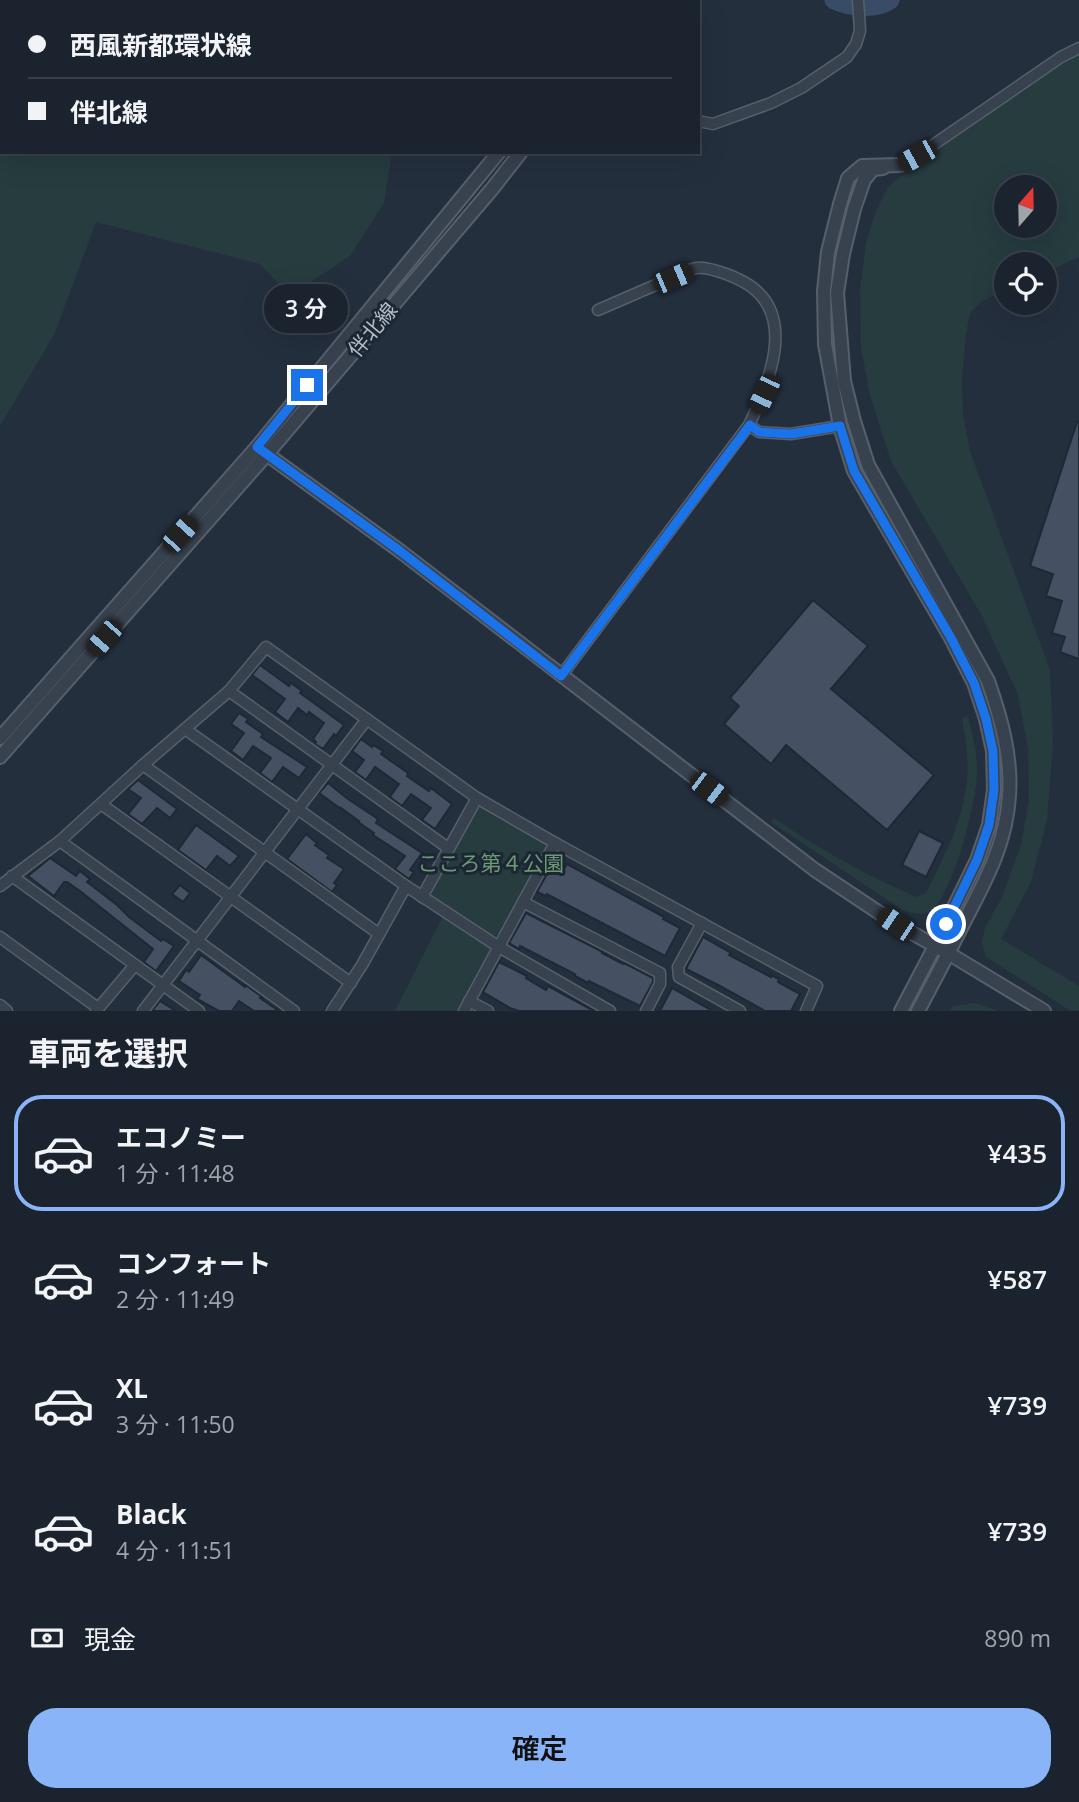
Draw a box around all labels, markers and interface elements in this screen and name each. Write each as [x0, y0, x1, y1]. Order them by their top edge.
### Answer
text: 西風新都環状線 [70, 27, 252, 63]
text: 伴北線 [70, 94, 148, 130]
car [894, 137, 941, 175]
north arrow [994, 175, 1057, 238]
map controls [994, 175, 1057, 315]
button: locate [994, 252, 1057, 315]
car [650, 260, 697, 296]
callout: 3 分 [265, 284, 349, 332]
text: 3 分 [285, 292, 327, 324]
street label: 伴北線 [341, 296, 403, 362]
route end [291, 369, 323, 401]
car [746, 371, 783, 417]
car [159, 511, 202, 557]
car [83, 615, 126, 661]
car [686, 768, 733, 810]
park label: こころ第４公園 [418, 849, 565, 877]
car [873, 904, 920, 944]
route start [930, 908, 962, 940]
text: 車両を選択 [28, 1031, 188, 1074]
text: エコノミー [116, 1119, 246, 1155]
icon: car [32, 1122, 95, 1185]
text: ¥435 [988, 1135, 1047, 1171]
text: 1 分 · 11:48 [116, 1157, 235, 1189]
text: コンフォート [116, 1245, 271, 1281]
icon: car [32, 1248, 95, 1311]
text: ¥587 [988, 1261, 1047, 1297]
text: 2 分 · 11:49 [116, 1283, 235, 1315]
text: XL [116, 1370, 148, 1406]
icon: car [32, 1374, 95, 1437]
text: ¥739 [988, 1387, 1047, 1423]
text: 3 分 · 11:50 [116, 1408, 235, 1440]
text: Black [116, 1496, 187, 1532]
icon: car [32, 1500, 95, 1563]
text: ¥739 [988, 1513, 1047, 1549]
text: 4 分 · 11:51 [116, 1534, 235, 1566]
icon: cash [28, 1619, 66, 1657]
text: 現金 [84, 1621, 136, 1657]
text: 890 m [984, 1622, 1051, 1654]
button: 確定 [28, 1708, 1051, 1788]

